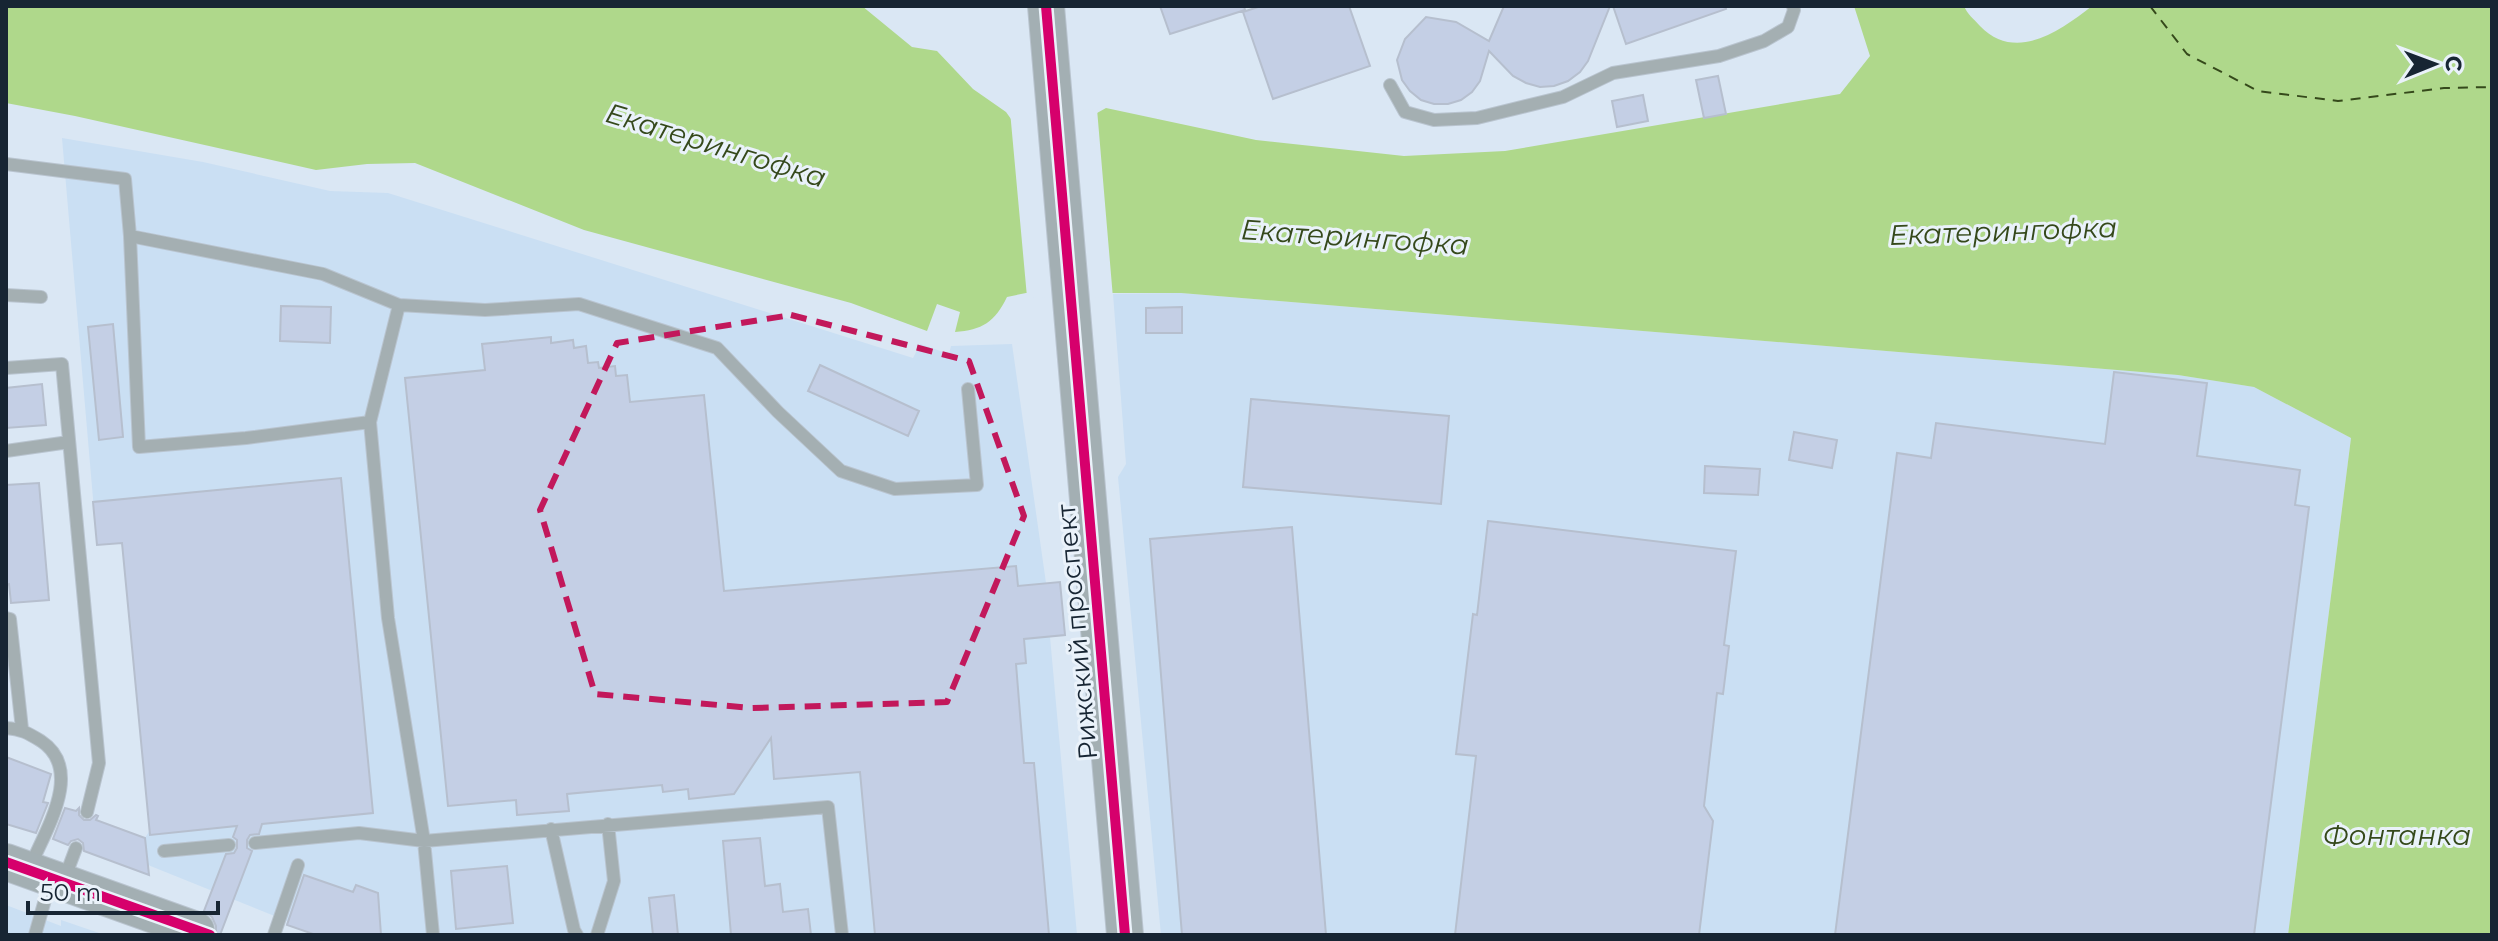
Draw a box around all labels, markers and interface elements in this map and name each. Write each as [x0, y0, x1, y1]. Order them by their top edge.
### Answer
north arrow [2394, 24, 2474, 104]
text: С [2440, 55, 2467, 72]
water label: Екатерингофка [602, 95, 830, 195]
water label: Екатерингофка [1888, 210, 2118, 252]
water label: Екатерингофка [1240, 212, 1470, 262]
street label: Рижский проспект [1050, 502, 1104, 761]
water label: Фонтанка [2323, 818, 2471, 852]
scale bar [28, 865, 218, 915]
text: 50 m [40, 878, 101, 907]

